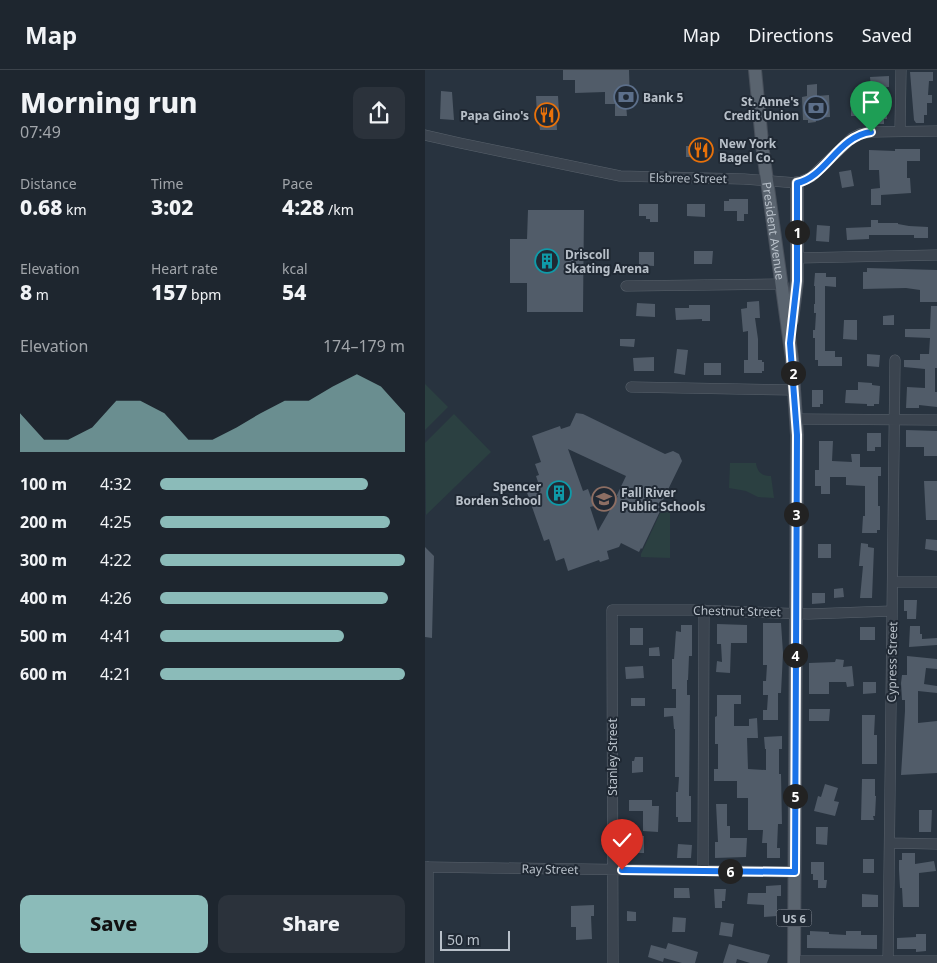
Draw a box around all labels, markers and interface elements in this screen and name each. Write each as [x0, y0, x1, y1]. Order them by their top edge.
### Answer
text: Map [25, 18, 77, 51]
text: Map [683, 23, 720, 47]
text: Directions [748, 23, 834, 47]
text: Saved [862, 23, 912, 47]
pin [850, 81, 892, 132]
text: Morning run [20, 83, 198, 121]
bank icon: Bank 5 [613, 84, 639, 110]
button: share [353, 87, 405, 139]
icon: arrive [857, 88, 885, 116]
place label: Bank 5 [643, 89, 684, 106]
place label: St. Anne's Credit Union [724, 93, 799, 124]
bank icon: St. Anne's Credit Union [803, 95, 829, 121]
restaurant icon: Papa Gino's [534, 102, 560, 128]
place label: Papa Gino's [460, 107, 529, 124]
text: 07:49 [20, 121, 61, 143]
place label: New York Bagel Co. [719, 135, 777, 166]
restaurant icon: New York Bagel Co. [688, 137, 714, 163]
street label: Elsbree Street [649, 169, 728, 187]
text: Distance [20, 174, 77, 193]
text: Time [151, 174, 183, 193]
text: Pace [282, 174, 313, 193]
street label: President Avenue [759, 181, 789, 281]
text: 0.68 [20, 193, 62, 221]
text: 3:02 [151, 193, 193, 221]
text: 4:28 [282, 193, 324, 221]
text: km [62, 200, 87, 219]
text: /km [324, 200, 354, 219]
pin: 1 [785, 220, 809, 244]
text: 1 [793, 223, 802, 242]
place label: Driscoll Skating Arena [565, 246, 649, 277]
building icon: Driscoll Skating Arena [534, 248, 560, 274]
text: Elevation [20, 259, 80, 278]
text: Heart rate [151, 259, 218, 278]
text: kcal [282, 259, 308, 278]
text: 8 [20, 278, 32, 306]
text: 157 [151, 278, 187, 306]
text: 54 [282, 278, 306, 306]
text: m [32, 285, 49, 304]
text: bpm [187, 285, 221, 304]
text: Elevation [20, 335, 88, 357]
text: 174–179 m [323, 335, 405, 357]
pin: 2 [781, 360, 805, 386]
text: 2 [789, 364, 798, 383]
text: 100 m [20, 473, 67, 495]
text: 4:32 [100, 473, 132, 495]
place label: Spencer Borden School [456, 478, 542, 509]
building icon: Spencer Borden School [546, 480, 572, 506]
place label: Fall River Public Schools [621, 484, 706, 515]
school or university icon: Fall River Public Schools [591, 486, 617, 512]
pin: 3 [783, 502, 809, 526]
text: 3 [792, 505, 801, 524]
text: 200 m [20, 511, 67, 533]
text: 4:25 [100, 511, 132, 533]
text: 300 m [20, 549, 67, 571]
text: 4:22 [100, 549, 132, 571]
text: 400 m [20, 587, 67, 609]
text: 4:26 [100, 587, 132, 609]
street label: Chestnut Street [693, 602, 782, 620]
street label: Cypress Street [883, 621, 901, 702]
text: 500 m [20, 625, 67, 647]
text: 4:41 [100, 625, 132, 647]
pin: 4 [783, 642, 807, 668]
text: 4 [791, 646, 800, 665]
text: 600 m [20, 663, 67, 685]
text: 4:21 [100, 663, 132, 685]
street label: Stanley Street [604, 718, 621, 796]
pin: 5 [783, 784, 807, 808]
text: 5 [791, 787, 800, 806]
pin [601, 819, 643, 870]
icon: check [608, 826, 636, 854]
pin: 6 [717, 858, 743, 884]
street label: Ray Street [521, 860, 579, 878]
text: 6 [726, 862, 735, 881]
button: Save [20, 895, 208, 953]
button: Share [218, 895, 405, 953]
road number: US 6 [777, 910, 811, 926]
scale bar [440, 928, 510, 951]
text: 50 m [447, 930, 480, 949]

